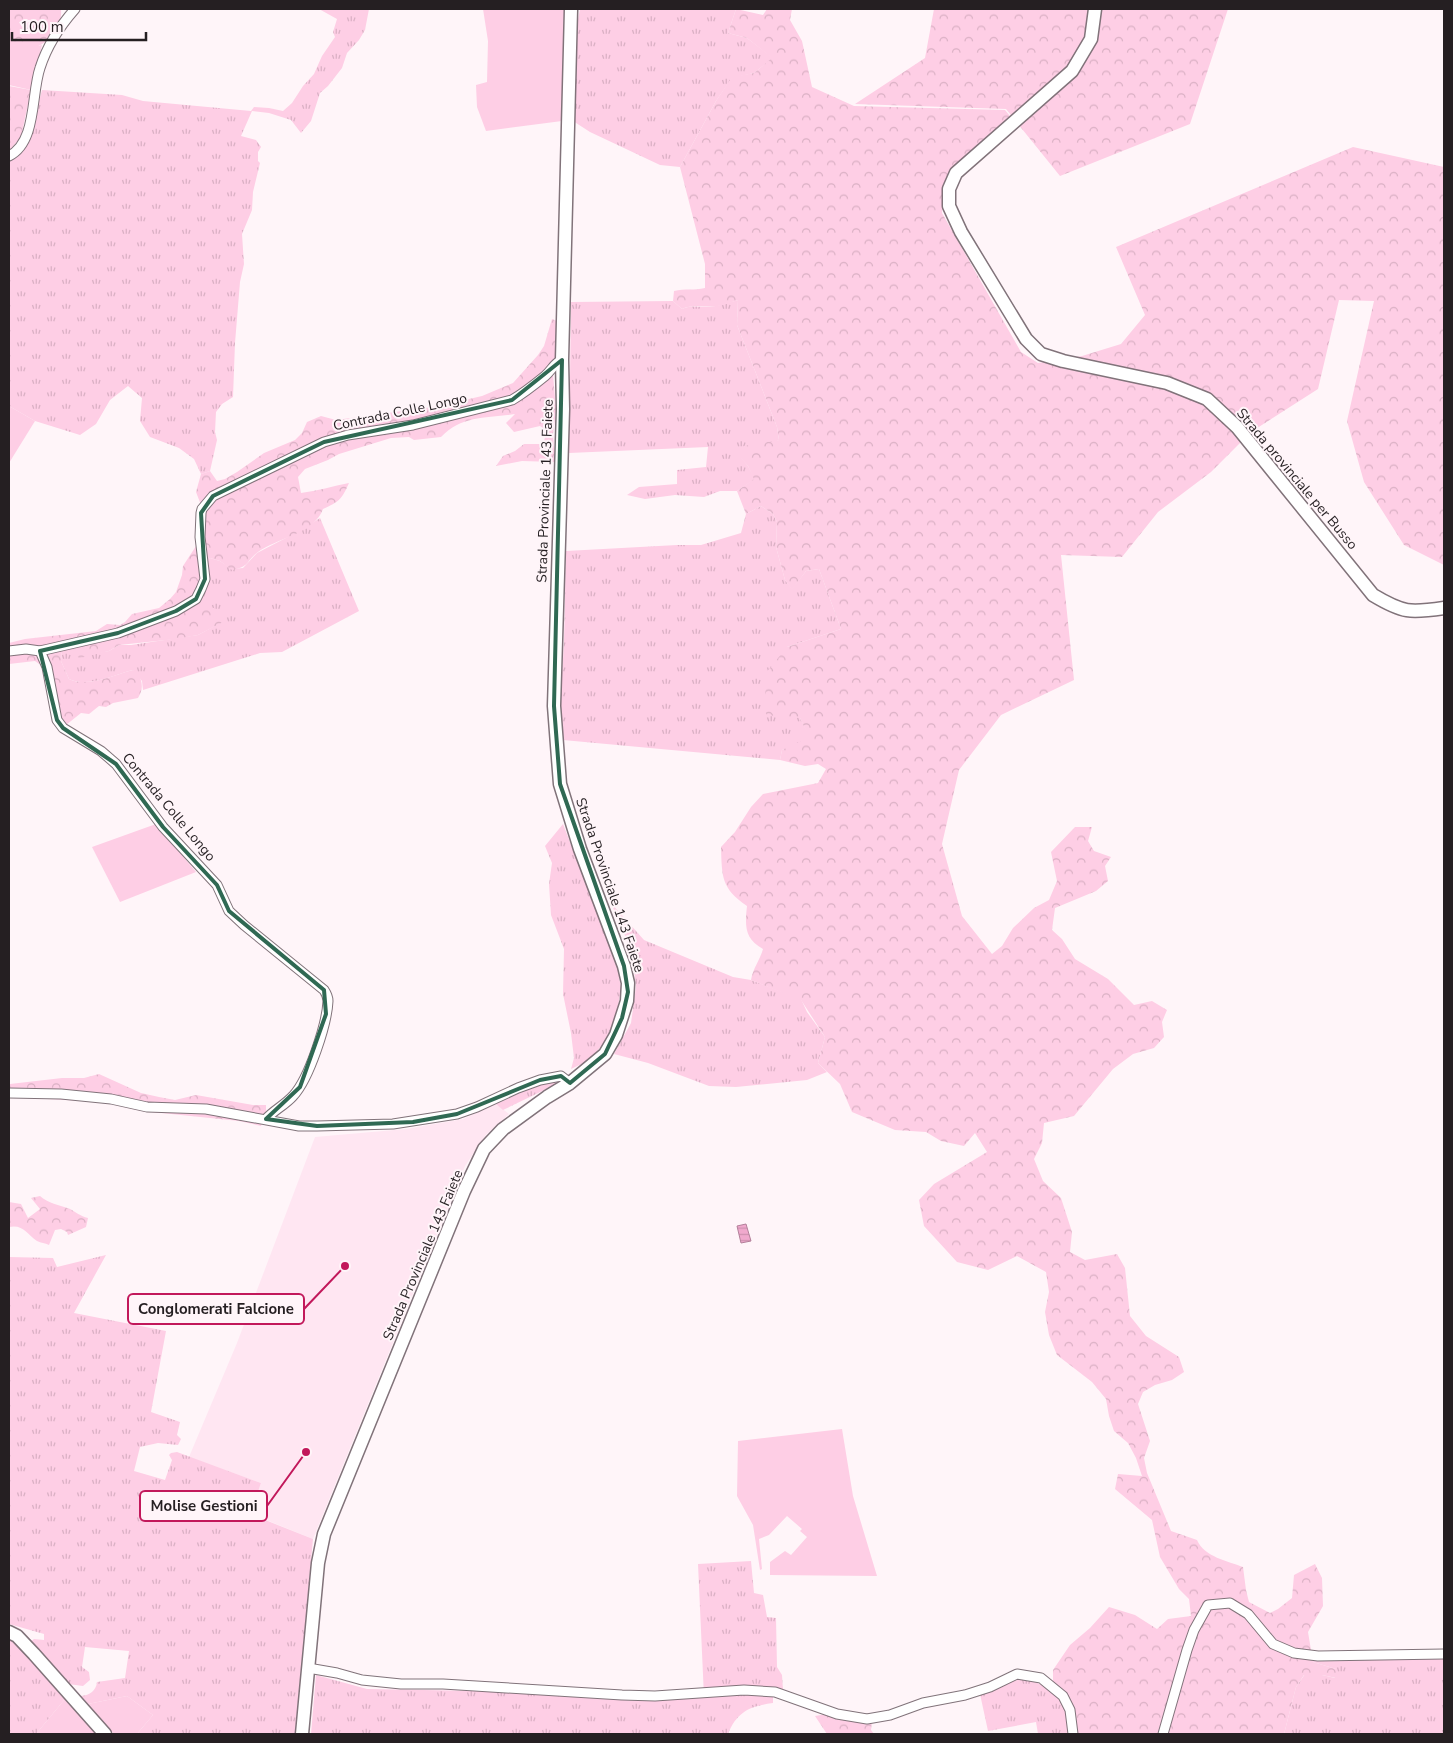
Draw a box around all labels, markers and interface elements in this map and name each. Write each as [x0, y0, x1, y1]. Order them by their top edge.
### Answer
scale bar [12, 10, 146, 42]
text: 100 m [20, 17, 64, 37]
street label: Contrada Colle Longo [331, 388, 469, 435]
street label: Strada Provinciale 143 Faiete [532, 399, 558, 583]
street label: Strada provinciale per Busso [1232, 404, 1362, 554]
street label: Contrada Colle Longo [118, 749, 220, 865]
street label: Strada Provinciale 143 Faiete [571, 795, 649, 975]
street label: Strada Provinciale 143 Faiete [378, 1167, 468, 1343]
callout: Conglomerati Falcione [128, 1294, 304, 1324]
text: Conglomerati Falcione [138, 1299, 294, 1319]
callout: Molise Gestioni [140, 1491, 267, 1521]
text: Molise Gestioni [150, 1496, 258, 1516]

